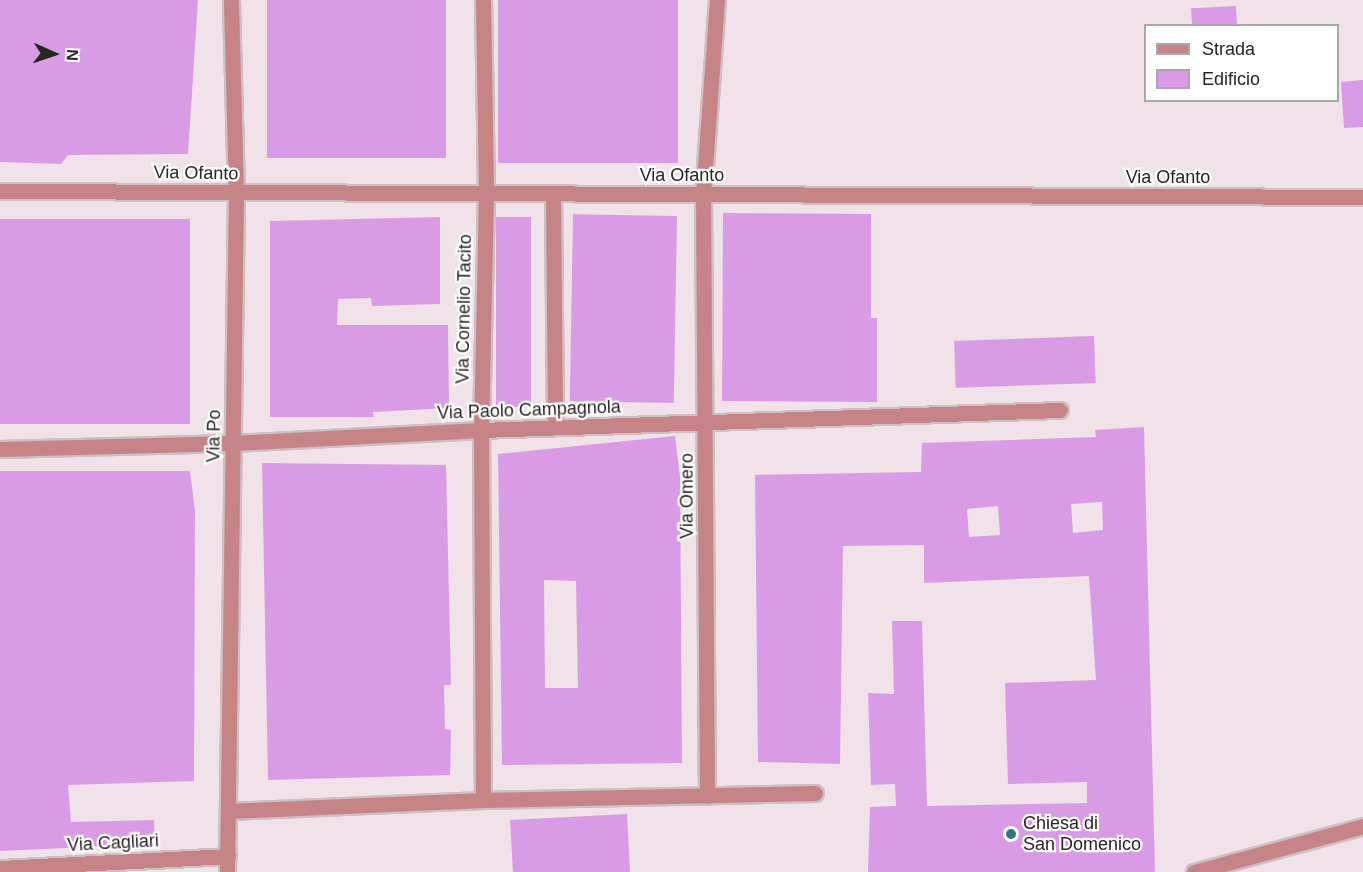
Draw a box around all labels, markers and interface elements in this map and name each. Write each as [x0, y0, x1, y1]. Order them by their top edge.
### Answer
north arrow [24, 24, 84, 84]
legend [1144, 24, 1339, 102]
text: Strada [1202, 39, 1255, 59]
text: N [64, 49, 81, 61]
text: Edificio [1202, 69, 1260, 89]
street label: Via Ofanto [153, 161, 239, 185]
street label: Via Ofanto [640, 164, 724, 186]
street label: Via Ofanto [1126, 166, 1210, 188]
street label: Via Cornelio Tacito [452, 234, 476, 384]
street label: Via Paolo Campagnola [437, 396, 621, 424]
street label: Via Po [203, 409, 225, 463]
street label: Via Omero [676, 453, 698, 539]
place label: Chiesa di San Domenico [1023, 813, 1141, 856]
marker: Chiesa di San Domenico [1004, 827, 1018, 841]
street label: Via Cagliari [67, 830, 159, 856]

